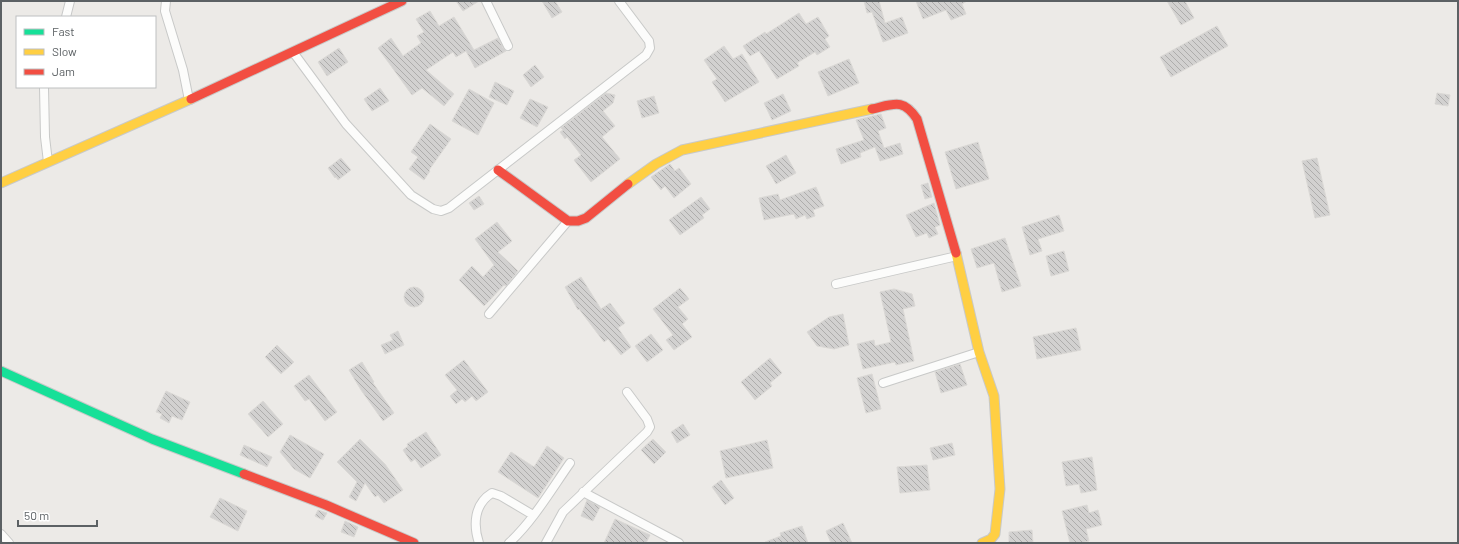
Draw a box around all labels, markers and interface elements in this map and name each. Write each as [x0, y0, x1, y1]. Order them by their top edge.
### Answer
legend [16, 16, 156, 88]
text: Fast [52, 24, 75, 38]
text: Slow [52, 44, 77, 58]
text: Jam [52, 64, 75, 78]
scale bar [18, 502, 97, 528]
text: 50 m [24, 508, 49, 522]

